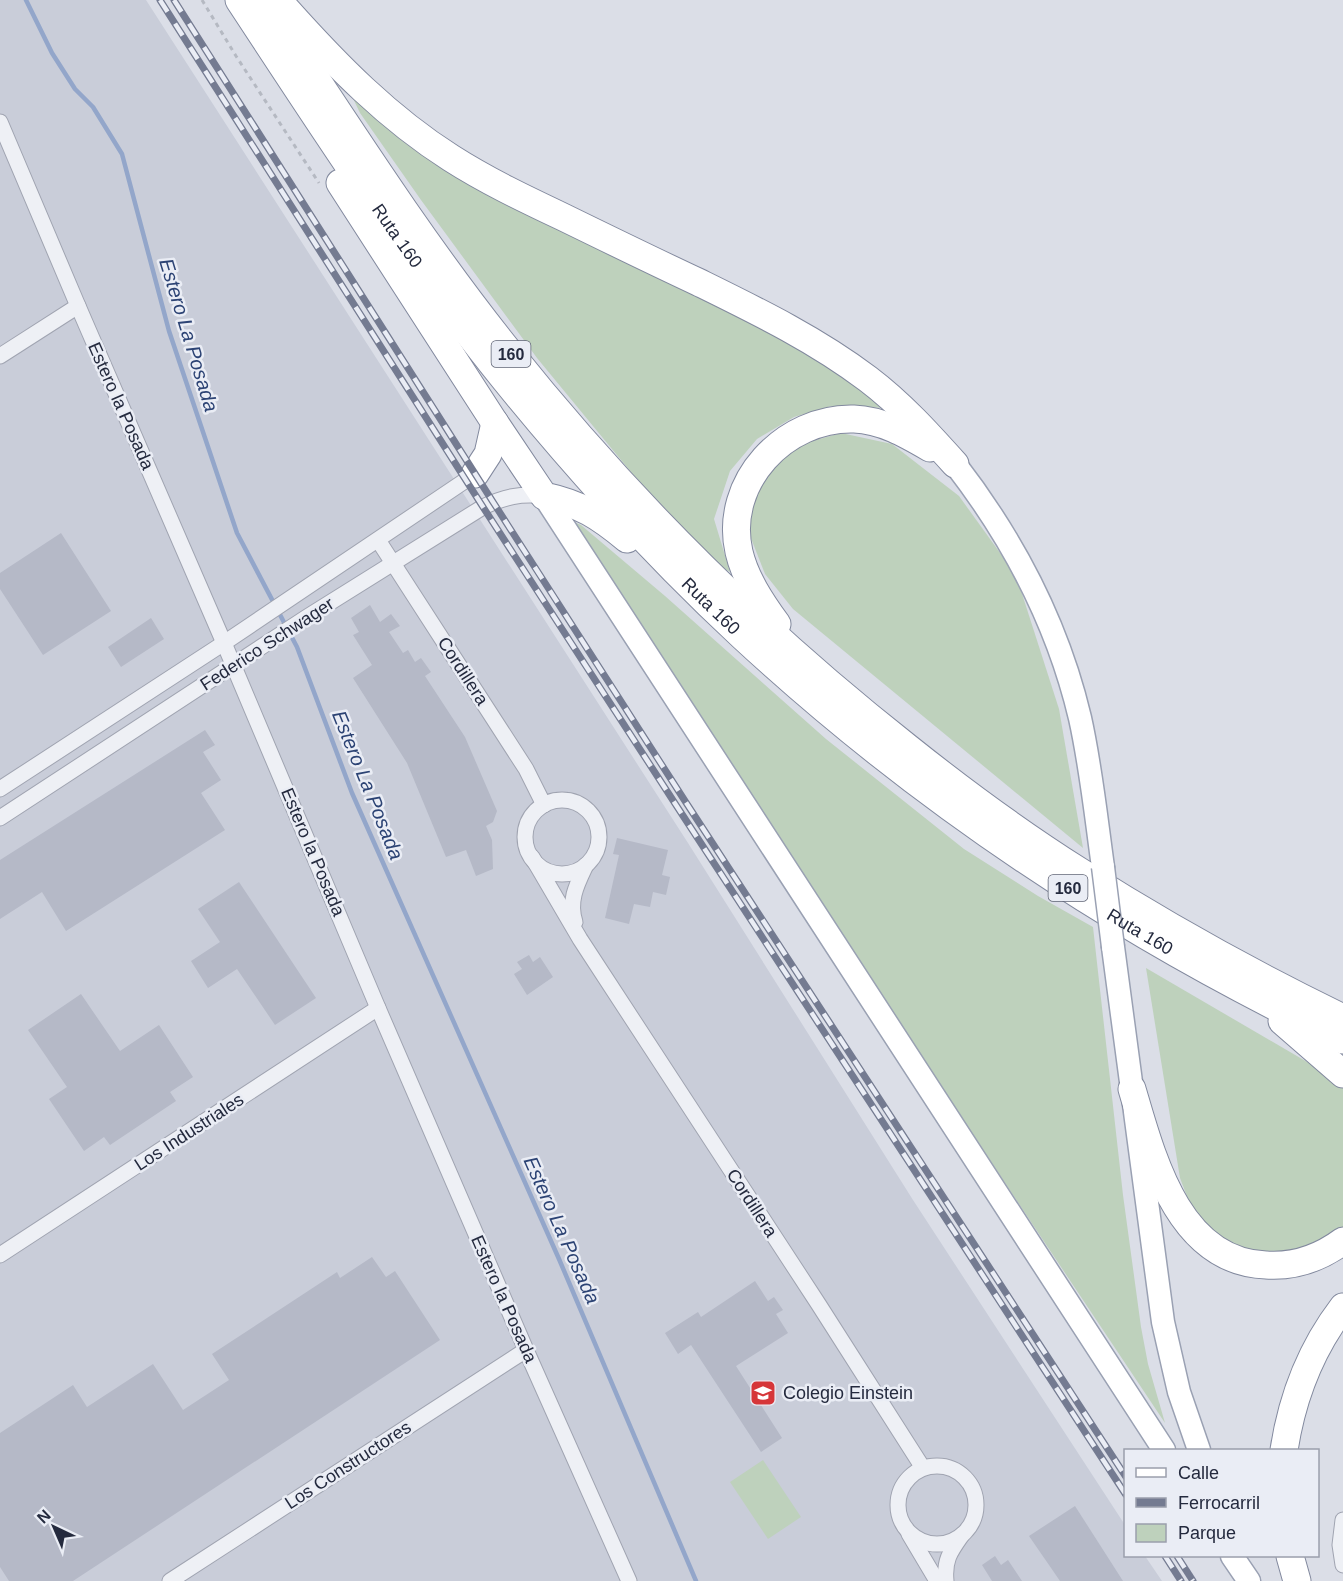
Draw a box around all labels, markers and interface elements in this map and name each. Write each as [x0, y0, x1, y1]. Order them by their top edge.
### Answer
street label: Ruta 160 [368, 200, 426, 272]
water label: Estero La Posada [155, 256, 223, 414]
street label: Estero la Posada [84, 339, 158, 474]
road number: 160 [492, 341, 530, 367]
street label: Ruta 160 [678, 574, 744, 639]
street label: Federico Schwager [197, 593, 337, 695]
street label: Cordillera [434, 633, 493, 710]
water label: Estero La Posada [328, 707, 408, 863]
street label: Estero la Posada [277, 785, 349, 920]
road number: 160 [1048, 875, 1088, 901]
street label: Ruta 160 [1103, 905, 1176, 959]
street label: Los Industriales [131, 1089, 247, 1175]
water label: Estero La Posada [520, 1153, 604, 1307]
street label: Cordillera [723, 1165, 782, 1242]
street label: Estero la Posada [467, 1232, 541, 1367]
school or university icon: Colegio Einstein [748, 1378, 778, 1408]
place label: Colegio Einstein [783, 1383, 913, 1403]
street label: Los Constructores [281, 1417, 415, 1513]
legend [1124, 1449, 1319, 1557]
text: Calle [1178, 1463, 1219, 1483]
text: Ferrocarril [1178, 1493, 1260, 1513]
north arrow [24, 1497, 84, 1557]
text: N [34, 1506, 54, 1527]
text: Parque [1178, 1523, 1236, 1543]

